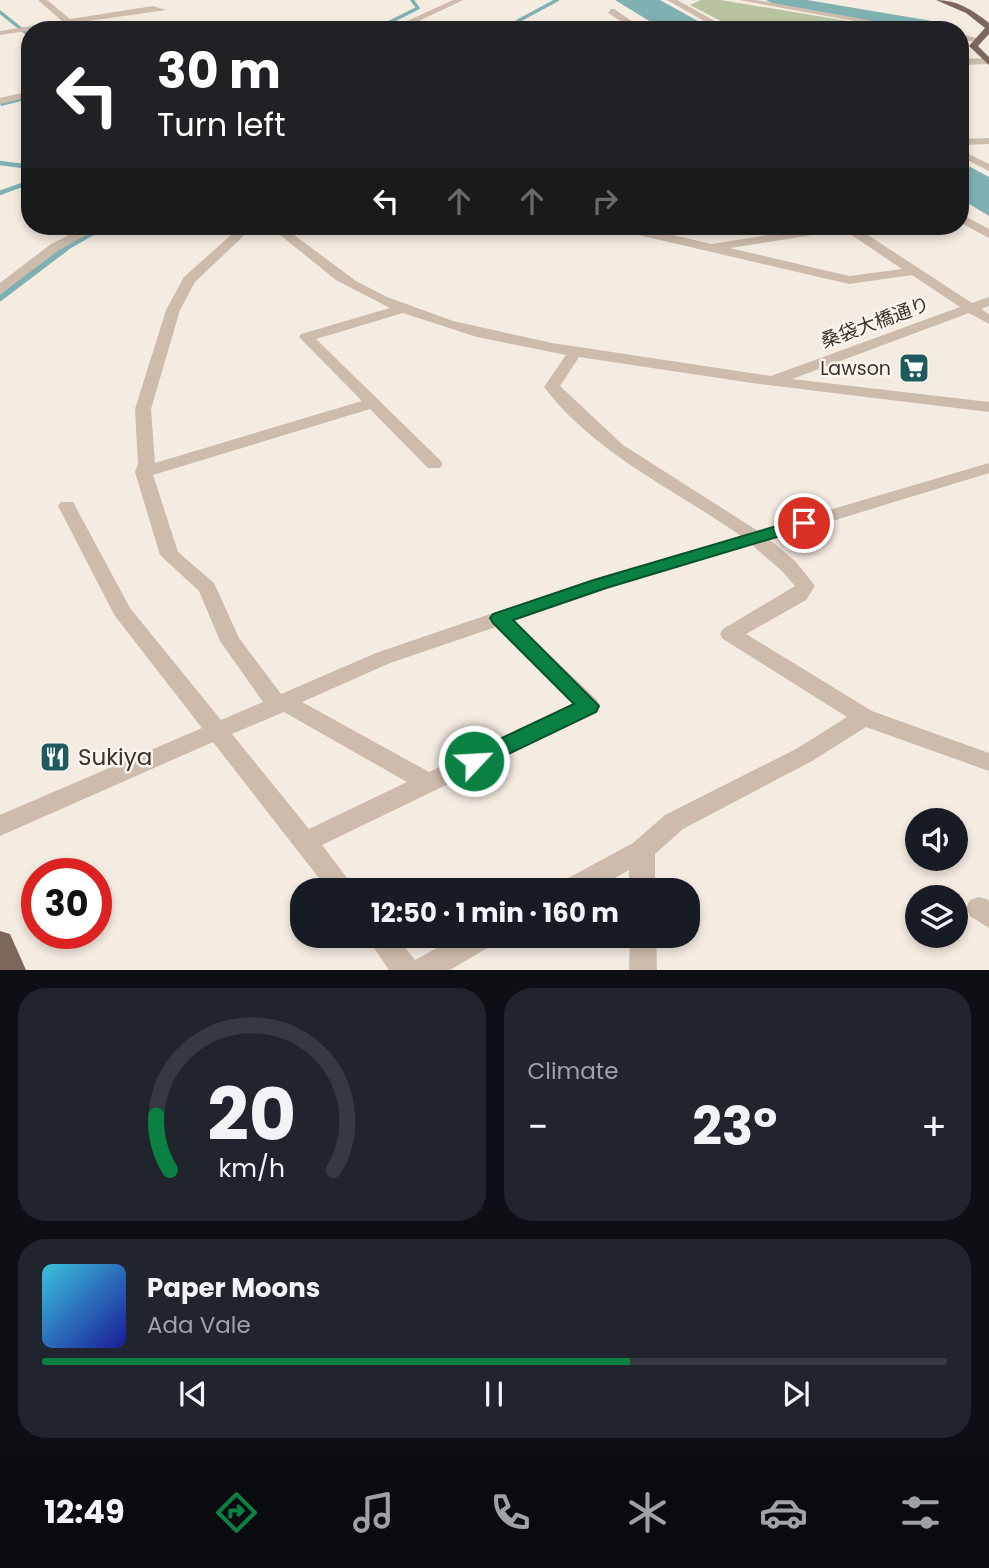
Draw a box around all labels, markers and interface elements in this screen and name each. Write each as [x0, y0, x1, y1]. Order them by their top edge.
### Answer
text: 30 m [157, 37, 281, 105]
icon: left [42, 49, 133, 140]
text: Turn left [157, 102, 286, 147]
icon: left [367, 182, 405, 220]
icon: ahead [440, 182, 478, 220]
icon: ahead [513, 182, 551, 220]
icon: right [586, 182, 624, 220]
street label: 桑袋大橋通り [817, 290, 933, 355]
supermarket icon: Lawson [897, 351, 931, 385]
place label: Lawson [820, 355, 891, 382]
pin [774, 493, 834, 553]
icon: arrive [785, 504, 823, 542]
position arrow [437, 724, 511, 798]
restaurant icon: Sukiya [38, 740, 72, 774]
place label: Sukiya [78, 741, 152, 773]
map controls [905, 808, 968, 948]
button: sound [905, 808, 968, 871]
speed limit sign: 30 [21, 858, 112, 949]
button: layers [905, 885, 968, 948]
text: 12:50 · 1 min · 160 m [371, 895, 619, 931]
text: Climate [528, 1055, 618, 1087]
text: 20 [207, 1065, 296, 1166]
text: 23° [692, 1090, 777, 1163]
text: − [528, 1100, 548, 1153]
text: + [921, 1100, 947, 1153]
text: km/h [218, 1151, 285, 1186]
text: Paper Moons [147, 1270, 320, 1306]
text: Ada Vale [147, 1309, 251, 1341]
icon: previous [174, 1375, 212, 1413]
icon: pause [475, 1375, 513, 1413]
icon: next [777, 1375, 815, 1413]
icon: directions [212, 1488, 261, 1537]
icon: music [349, 1488, 398, 1537]
icon: phone [486, 1488, 535, 1537]
icon: climate [623, 1488, 672, 1537]
icon: car [759, 1488, 808, 1537]
icon: filters [896, 1488, 945, 1537]
text: 12:49 [44, 1489, 125, 1534]

